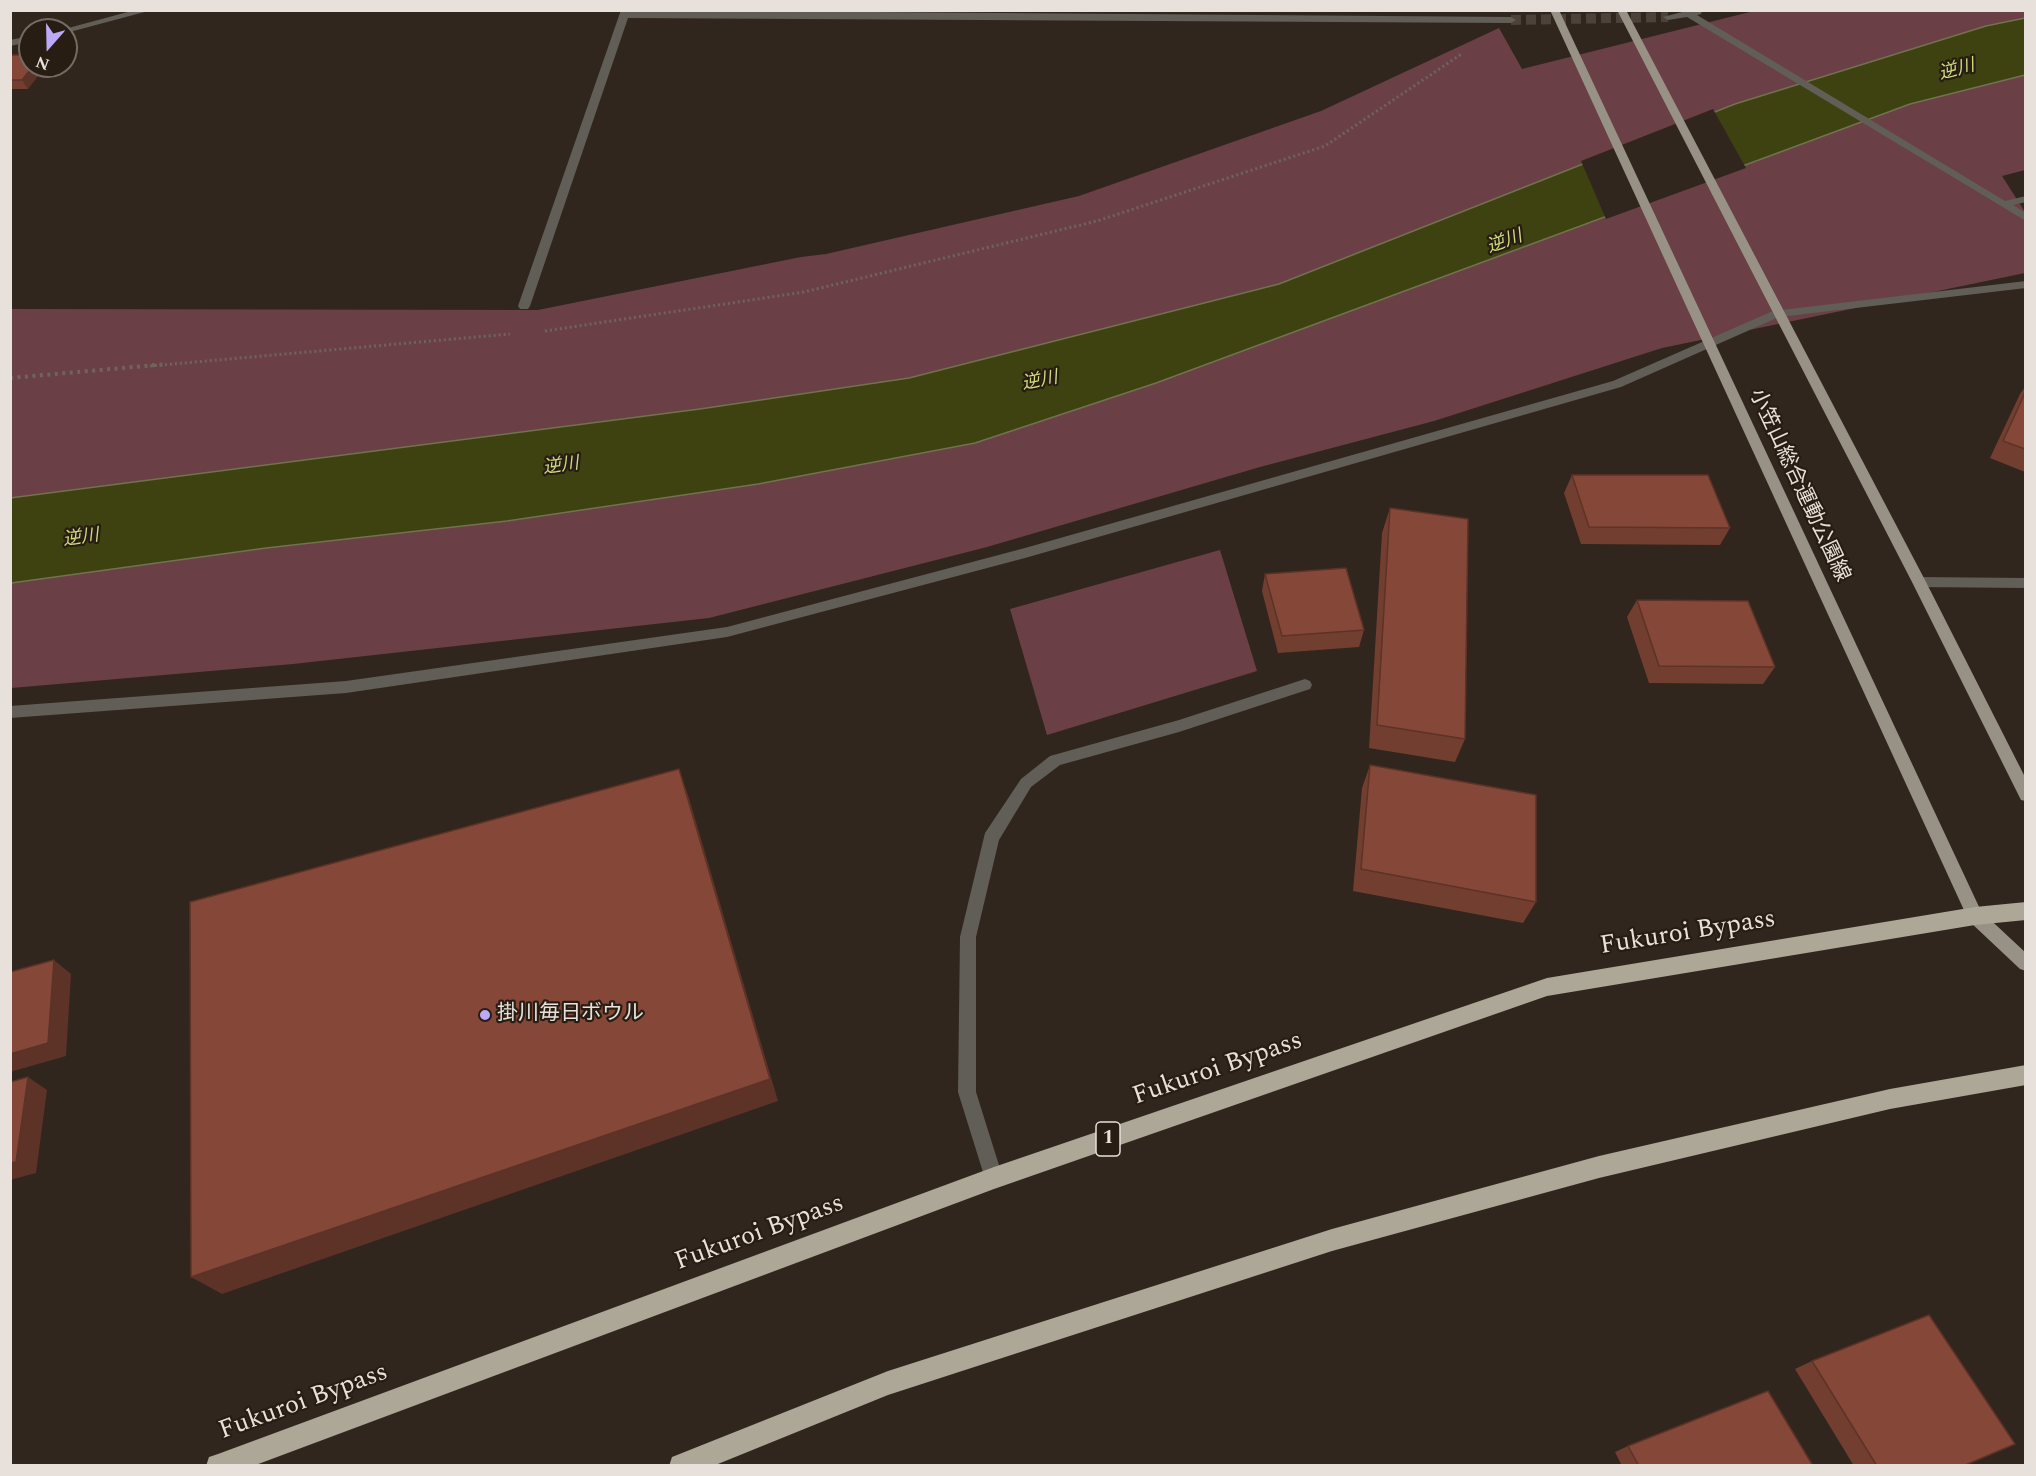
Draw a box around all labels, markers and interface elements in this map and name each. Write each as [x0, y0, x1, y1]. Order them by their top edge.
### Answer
north arrow [18, 18, 78, 78]
text: N [32, 50, 53, 77]
water label: 逆川 [1937, 56, 1977, 86]
water label: 逆川 [1484, 227, 1526, 259]
water label: 逆川 [1020, 368, 1060, 396]
street label: 小笠山総合運動公園線 [1742, 386, 1854, 586]
water label: 逆川 [542, 454, 580, 480]
water label: 逆川 [62, 526, 100, 552]
street label: Fukuroi Bypass [1598, 905, 1778, 963]
place label: 掛川毎日ボウル [497, 1002, 644, 1028]
marker: 掛川毎日ボウル [478, 1008, 492, 1022]
street label: Fukuroi Bypass [1129, 1026, 1307, 1114]
road number: 1 [1096, 1122, 1120, 1156]
street label: Fukuroi Bypass [671, 1189, 849, 1279]
street label: Fukuroi Bypass [215, 1358, 393, 1448]

